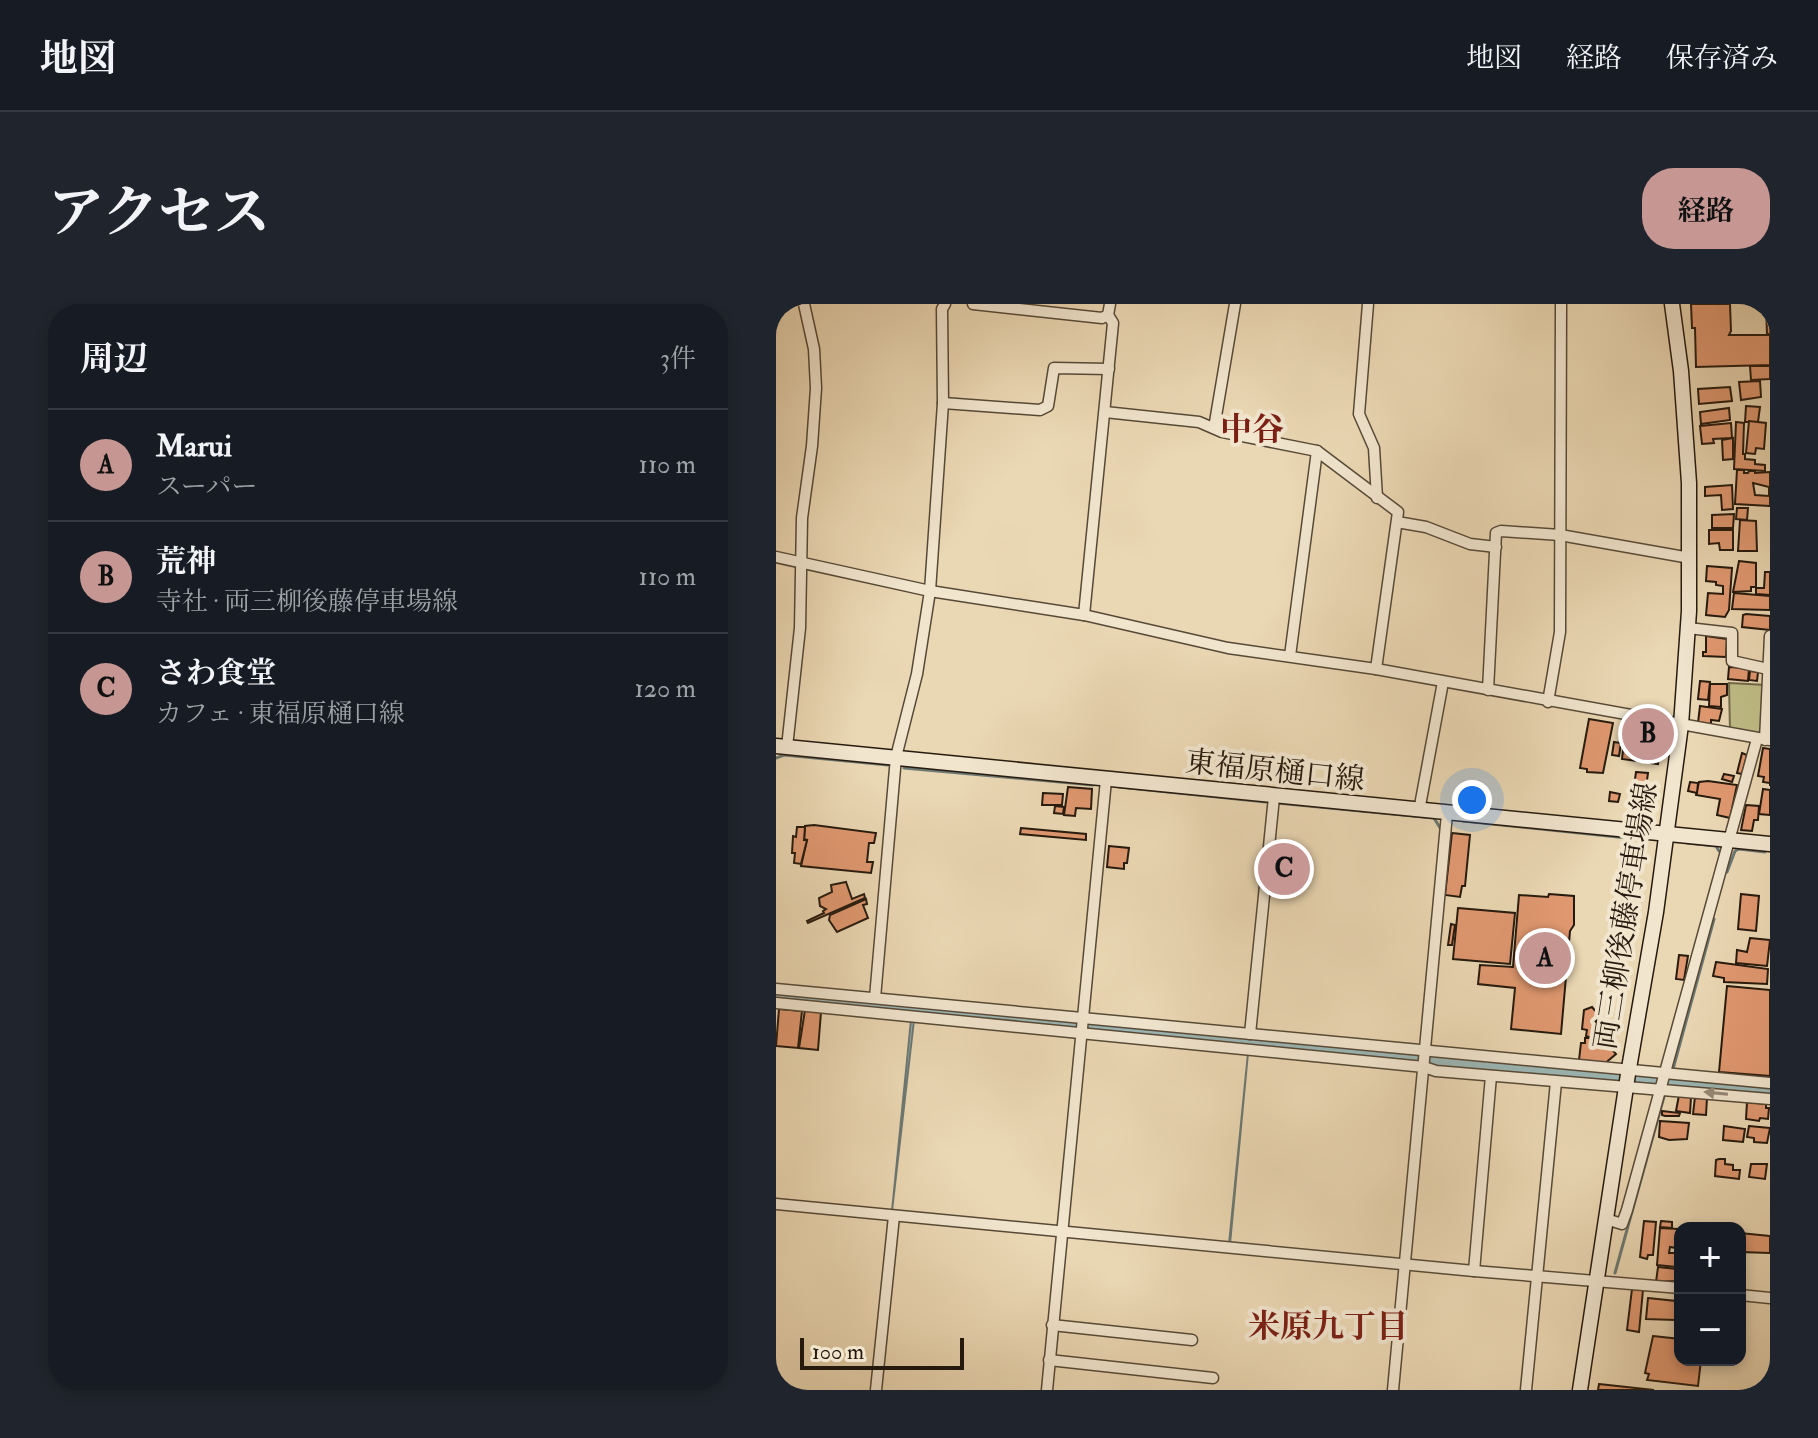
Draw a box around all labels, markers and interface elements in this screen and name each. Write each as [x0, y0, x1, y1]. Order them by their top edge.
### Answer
text: 地図 [40, 35, 116, 83]
text: 地図 [1466, 41, 1522, 76]
text: 経路 [1566, 41, 1622, 76]
text: 保存済み [1666, 41, 1778, 76]
button: 経路 [1642, 168, 1770, 249]
text: アクセス [48, 178, 270, 249]
text: 周辺 [80, 338, 148, 381]
text: 3件 [660, 343, 696, 375]
district label: 中谷 [1220, 410, 1284, 450]
text: Marui [156, 428, 232, 465]
text: A [98, 449, 114, 481]
text: 110 m [639, 449, 696, 481]
text: スーパー [156, 471, 257, 503]
text: 荒神 [156, 543, 216, 580]
text: B [97, 561, 115, 593]
text: 110 m [639, 561, 696, 593]
text: 寺社 · 両三柳後藤停車場線 [156, 586, 458, 618]
text: さわ食堂 [156, 655, 276, 692]
text: C [96, 673, 116, 705]
text: 120 m [635, 673, 696, 705]
text: カフェ · 東福原樋口線 [156, 698, 405, 730]
pin: B [1622, 704, 1674, 764]
street label: 東福原樋口線 [1184, 743, 1366, 799]
your location [1452, 780, 1492, 820]
street label: 両三柳後藤停車場線 [1587, 780, 1665, 1052]
pin: C [1258, 839, 1310, 899]
pin: A [1519, 928, 1571, 988]
one-way arrow [1704, 1087, 1729, 1100]
map controls [1674, 1222, 1746, 1366]
button: + [1674, 1222, 1746, 1294]
button: − [1674, 1294, 1746, 1366]
district label: 米原九丁目 [1248, 1307, 1408, 1347]
scale bar [800, 1334, 964, 1370]
text: 100 m [812, 1338, 864, 1366]

